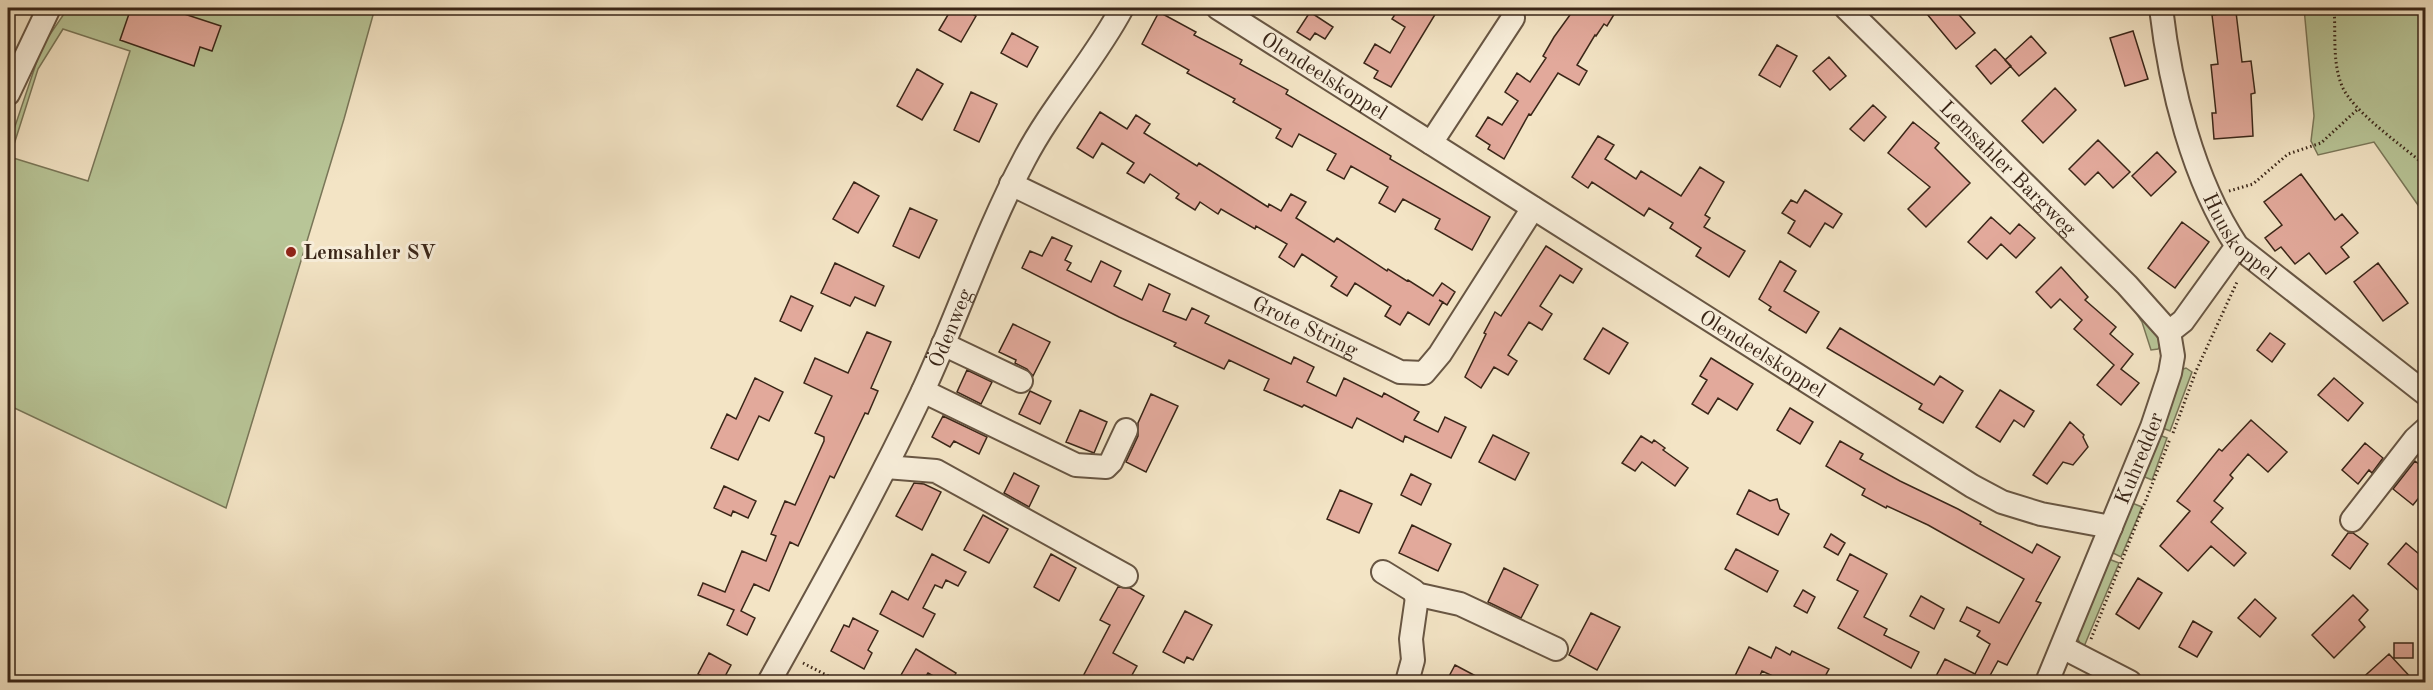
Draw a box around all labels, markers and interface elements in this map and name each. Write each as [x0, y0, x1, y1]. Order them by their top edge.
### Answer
street label: Olendeelskoppel [1257, 29, 1391, 125]
street label: Lemsahler Bargweg [1935, 98, 2080, 241]
street label: Huuskoppel [2198, 190, 2280, 285]
place label: Lemsahler SV [303, 243, 436, 264]
marker: Lemsahler SV [284, 245, 298, 259]
street label: Ödenweg [922, 286, 977, 371]
street label: Grote String [1249, 293, 1361, 362]
street label: Olendeelskoppel [1695, 307, 1829, 402]
street label: Kuhredder [2112, 410, 2168, 508]

